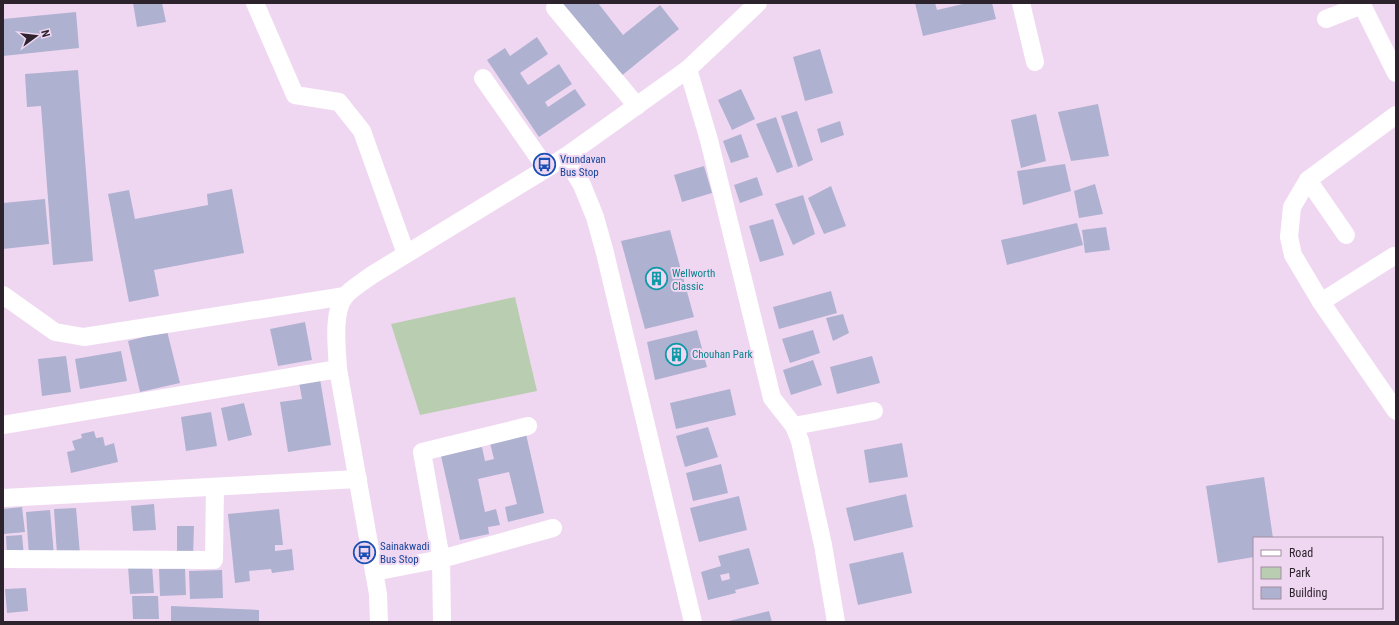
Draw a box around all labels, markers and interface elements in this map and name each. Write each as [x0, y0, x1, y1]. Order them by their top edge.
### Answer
north arrow [16, 16, 56, 56]
text: N [38, 29, 52, 39]
bus stop icon: Vrundavan Bus Stop [531, 152, 557, 178]
place label: Vrundavan Bus Stop [560, 153, 606, 179]
building icon: Wellworth Classic [644, 266, 670, 292]
place label: Wellworth Classic [672, 267, 715, 293]
building icon: Chouhan Park [664, 341, 690, 367]
place label: Chouhan Park [692, 348, 752, 361]
legend [1253, 537, 1383, 609]
bus stop icon: Sainakwadi Bus Stop [352, 539, 378, 565]
place label: Sainakwadi Bus Stop [380, 540, 429, 566]
text: Road [1289, 546, 1313, 560]
text: Park [1289, 566, 1311, 580]
text: Building [1289, 586, 1327, 600]

